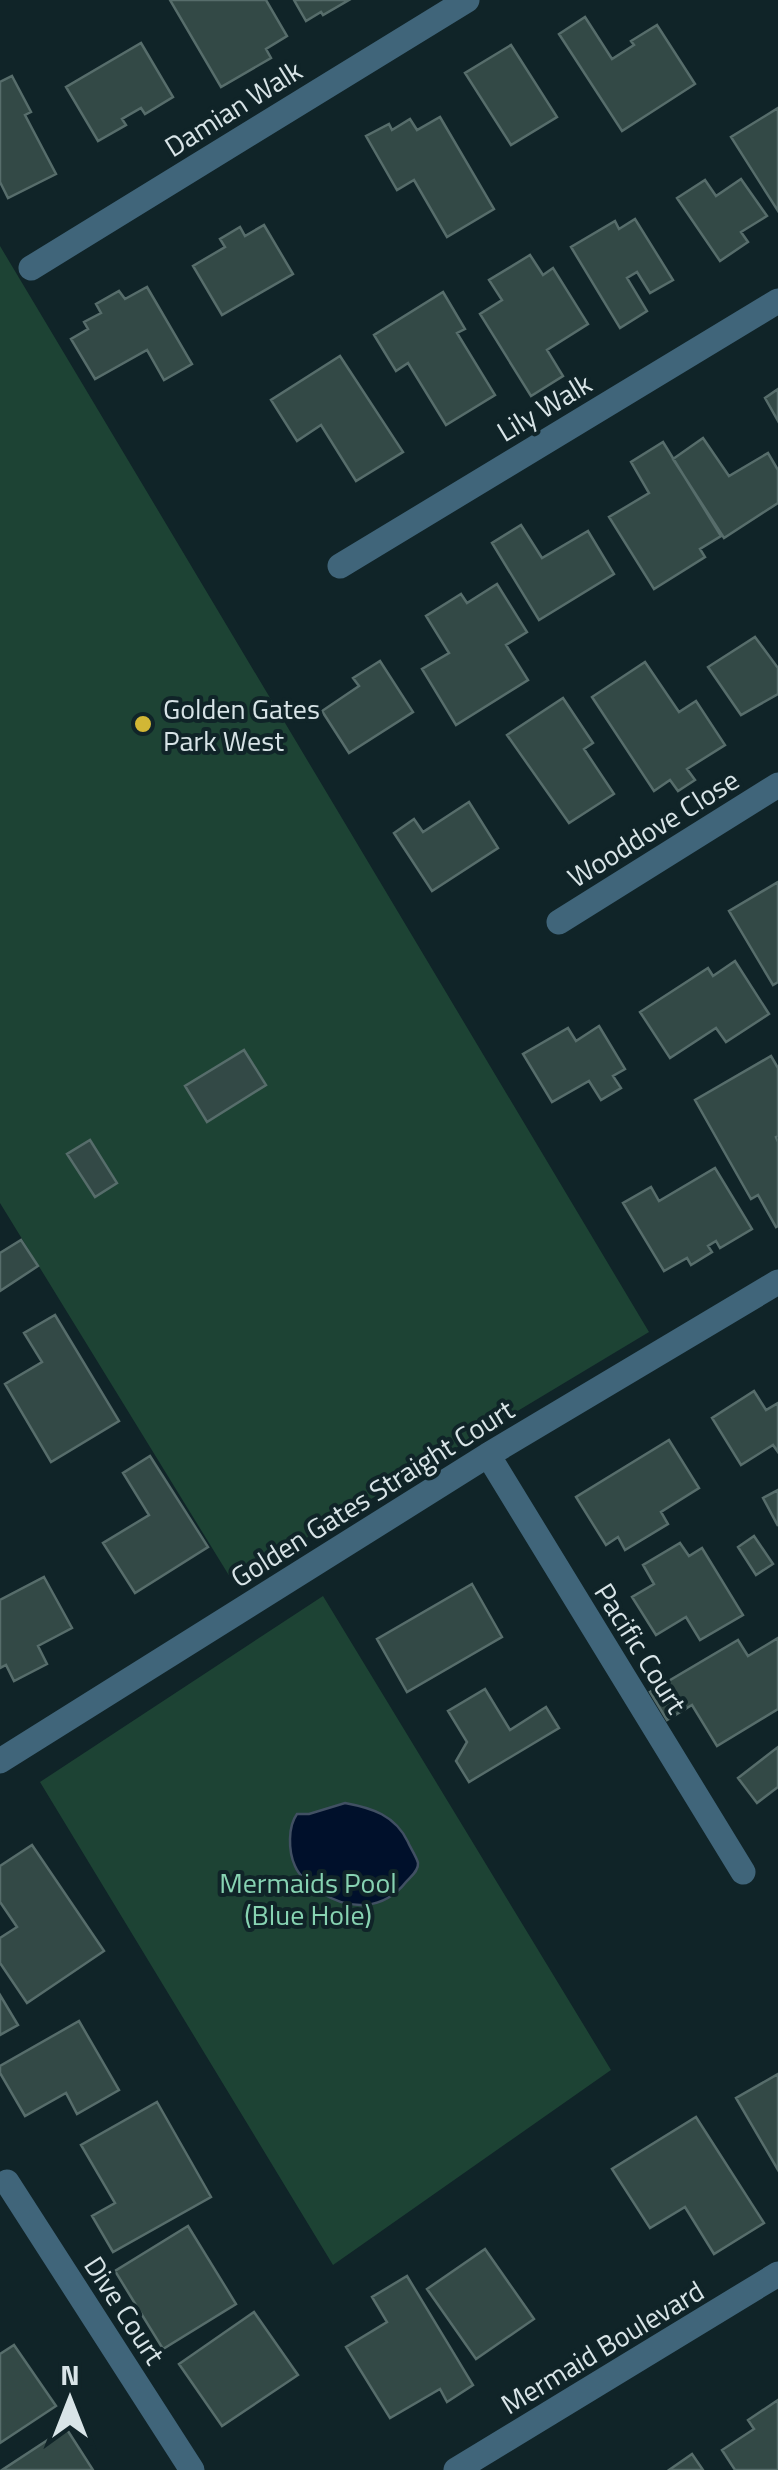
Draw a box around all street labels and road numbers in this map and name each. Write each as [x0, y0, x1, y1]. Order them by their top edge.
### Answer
street label: Damian Walk [156, 49, 310, 167]
street label: Lily Walk [488, 362, 600, 452]
street label: Wooddove Close [559, 758, 747, 898]
street label: Golden Gates Straight Court [222, 1388, 522, 1598]
street label: Pacific Court [584, 1574, 698, 1722]
street label: Dive Court [74, 2247, 176, 2373]
street label: Mermaid Boulevard [492, 2269, 712, 2425]

